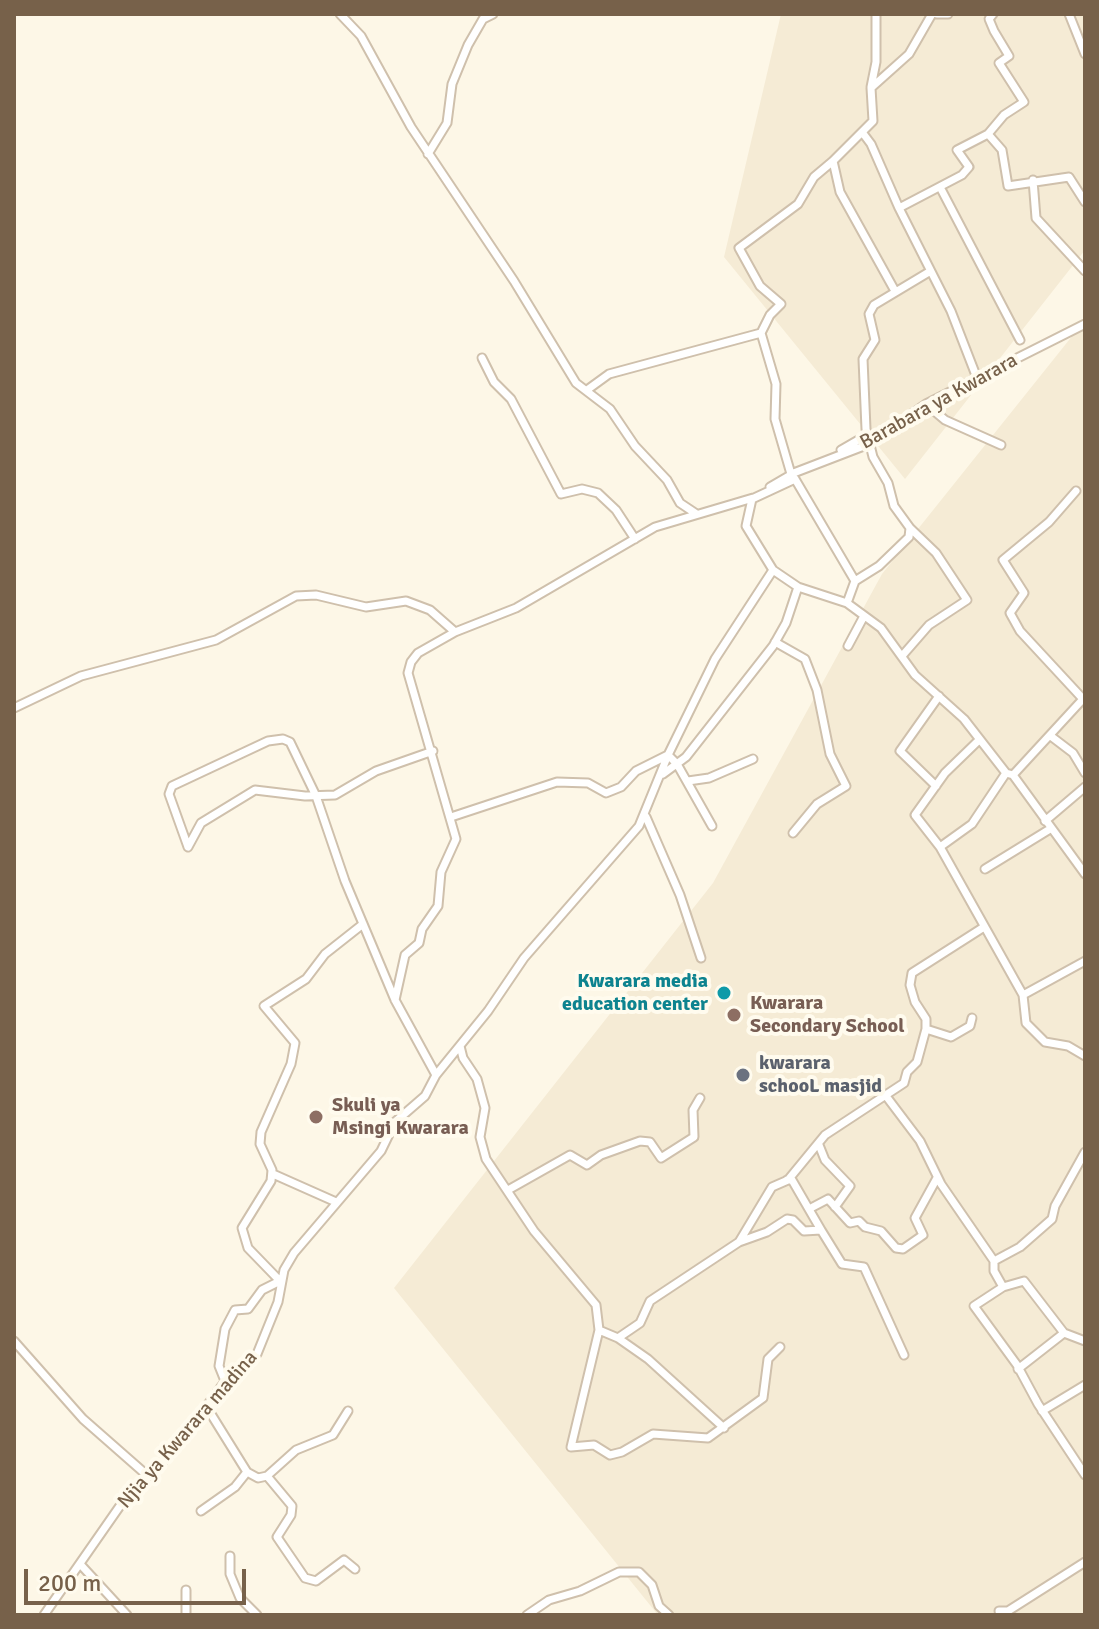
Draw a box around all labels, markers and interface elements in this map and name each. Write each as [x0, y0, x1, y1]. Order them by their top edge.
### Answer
street label: Barabara ya Kwarara [856, 349, 1022, 455]
place label: Kwarara media education center [562, 970, 708, 1017]
marker: Kwarara media education center [715, 984, 733, 1002]
place label: Kwarara Secondary School [750, 992, 904, 1039]
marker: Kwarara Secondary School [725, 1006, 743, 1024]
place label: kwarara schooL masjid [759, 1052, 882, 1099]
marker: kwarara schooL masjid [734, 1066, 752, 1084]
place label: Skuli ya Msingi Kwarara [332, 1094, 469, 1141]
marker: Skuli ya Msingi Kwarara [307, 1108, 325, 1126]
street label: Njia ya Kwarara madina [113, 1346, 263, 1514]
scale bar [28, 1553, 250, 1603]
text: 200 m [38, 1568, 101, 1598]

